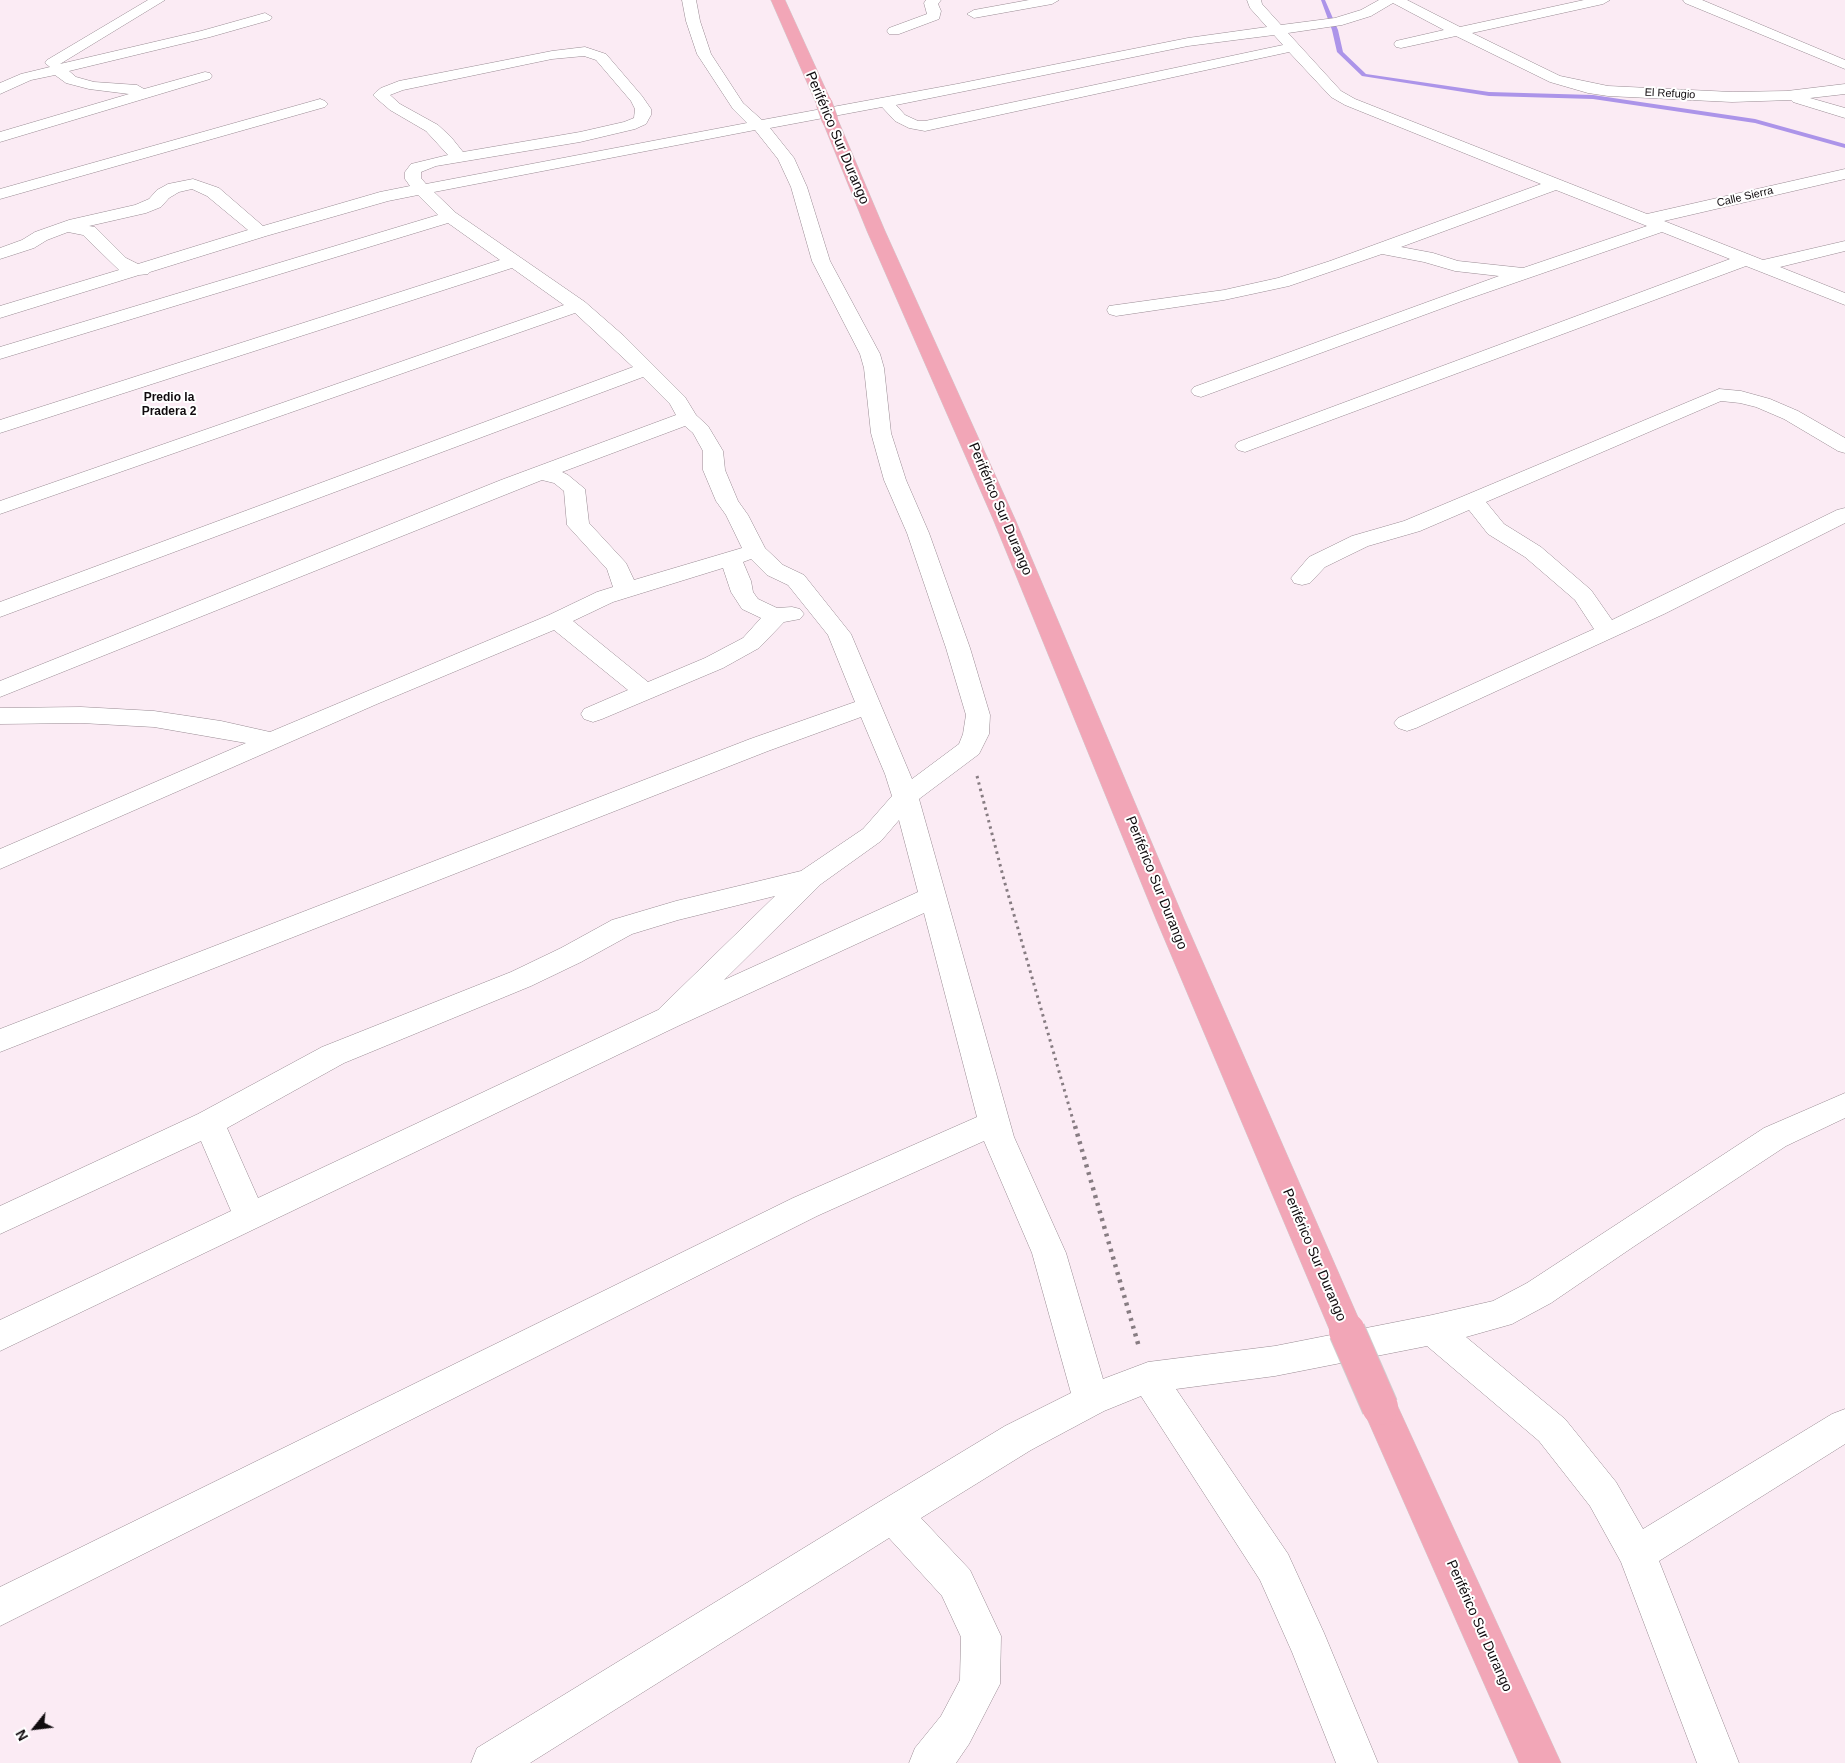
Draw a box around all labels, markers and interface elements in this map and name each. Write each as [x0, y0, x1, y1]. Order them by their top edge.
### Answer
street label: Periférico Sur Durango [801, 69, 873, 207]
street label: El Refugio [1644, 86, 1696, 102]
street label: Calle Sierra [1716, 184, 1774, 210]
district label: Predio la Pradera 2 [142, 391, 196, 419]
street label: Periférico Sur Durango [964, 440, 1036, 578]
street label: Periférico Sur Durango [1122, 814, 1190, 952]
street label: Periférico Sur Durango [1278, 1186, 1350, 1324]
street label: Periférico Sur Durango [1442, 1558, 1516, 1694]
north arrow [10, 1703, 60, 1753]
text: N [12, 1727, 31, 1744]

